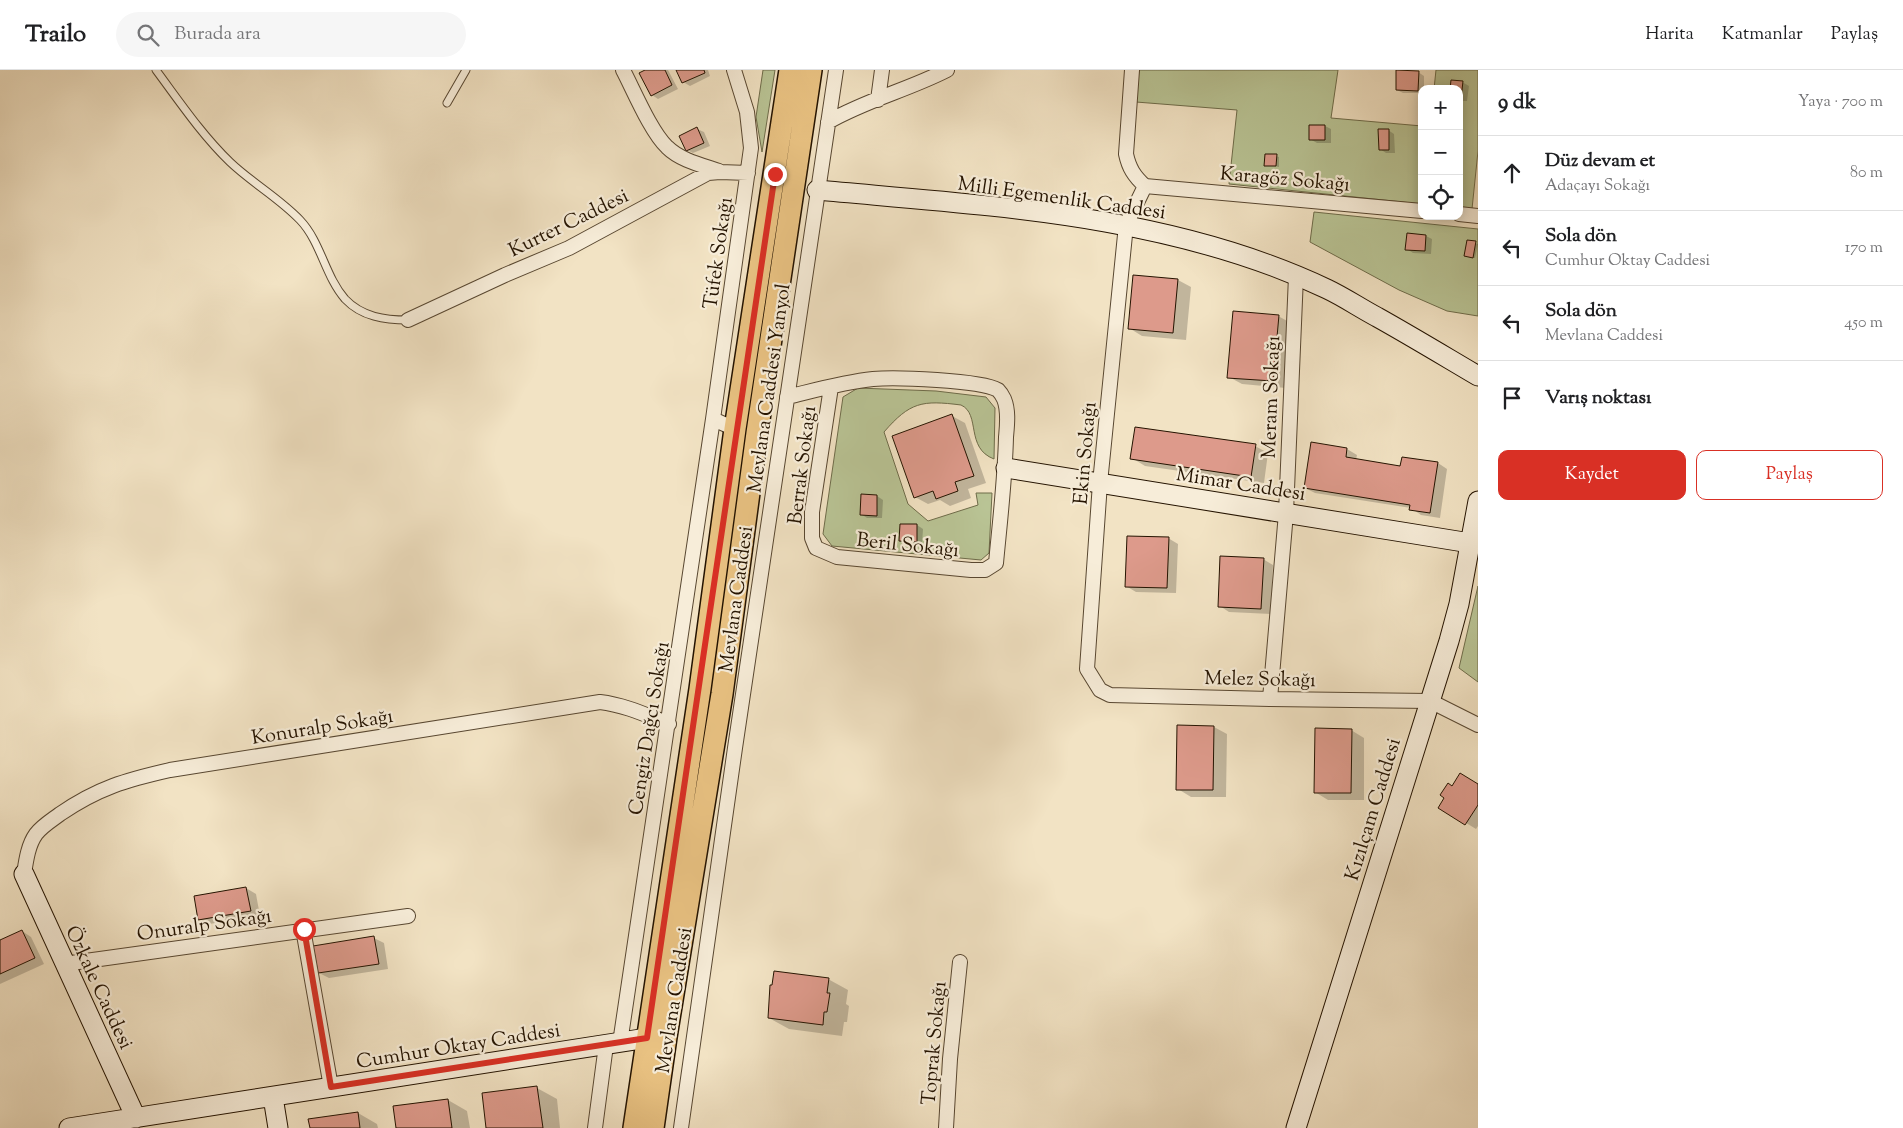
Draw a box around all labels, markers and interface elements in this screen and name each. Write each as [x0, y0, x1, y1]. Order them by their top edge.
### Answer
search box [116, 12, 466, 57]
text: Trailo [25, 18, 86, 52]
icon: search [134, 21, 162, 49]
text: Burada ara [174, 21, 261, 48]
text: Harita [1645, 22, 1694, 48]
text: Katmanlar [1722, 22, 1803, 48]
text: Paylaş [1831, 22, 1878, 48]
map controls [1418, 85, 1463, 220]
button: + [1418, 85, 1463, 130]
text: 9 dk [1498, 88, 1536, 118]
text: Yaya · 700 m [1798, 91, 1883, 114]
button: − [1418, 130, 1463, 175]
text: Düz devam et [1545, 148, 1655, 175]
icon: ahead [1498, 159, 1526, 187]
street label: Karagöz Sokağı [1219, 160, 1351, 201]
text: 80 m [1850, 162, 1883, 185]
route end [764, 163, 787, 186]
street label: Milli Egemenlik Caddesi [956, 171, 1168, 228]
button: locate [1418, 175, 1463, 220]
text: Adaçayı Sokağı [1545, 175, 1650, 198]
street label: Kurter Caddesi [504, 182, 634, 266]
street label: Tüfek Sokağı [697, 195, 742, 311]
text: Sola dön [1545, 223, 1617, 250]
icon: left [1498, 234, 1526, 262]
text: 170 m [1845, 237, 1883, 260]
text: Cumhur Oktay Caddesi [1545, 250, 1710, 273]
street label: Mevlana Caddesi Yanyol [741, 281, 800, 495]
text: Sola dön [1545, 298, 1617, 325]
icon: left [1498, 309, 1526, 337]
text: 450 m [1844, 312, 1883, 335]
text: Mevlana Caddesi [1545, 325, 1663, 348]
street label: Meram Sokağı [1256, 335, 1289, 459]
icon: arrive [1498, 384, 1526, 412]
text: Varış noktası [1545, 385, 1651, 412]
street label: Ekin Sokağı [1068, 400, 1105, 506]
street label: Berrak Sokağı [782, 404, 825, 526]
button: Kaydet [1498, 450, 1686, 500]
button: Paylaş [1696, 450, 1883, 500]
street label: Mimar Caddesi [1174, 461, 1308, 510]
street label: Mevlana Caddesi [713, 524, 762, 674]
street label: Beril Sokağı [855, 527, 961, 566]
street label: Cengiz Dağcı Sokağı [622, 639, 679, 817]
street label: Melez Sokağı [1204, 665, 1316, 696]
street label: Konuralp Sokağı [249, 703, 396, 754]
street label: Kızılçam Caddesi [1339, 735, 1410, 885]
street label: Onuralp Sokağı [135, 903, 274, 950]
route start [293, 918, 316, 941]
street label: Özkale Caddesi [56, 921, 140, 1055]
street label: Mevlana Caddesi [650, 925, 701, 1075]
street label: Toprak Sokağı [916, 980, 955, 1106]
street label: Cumhur Oktay Caddesi [354, 1017, 563, 1078]

